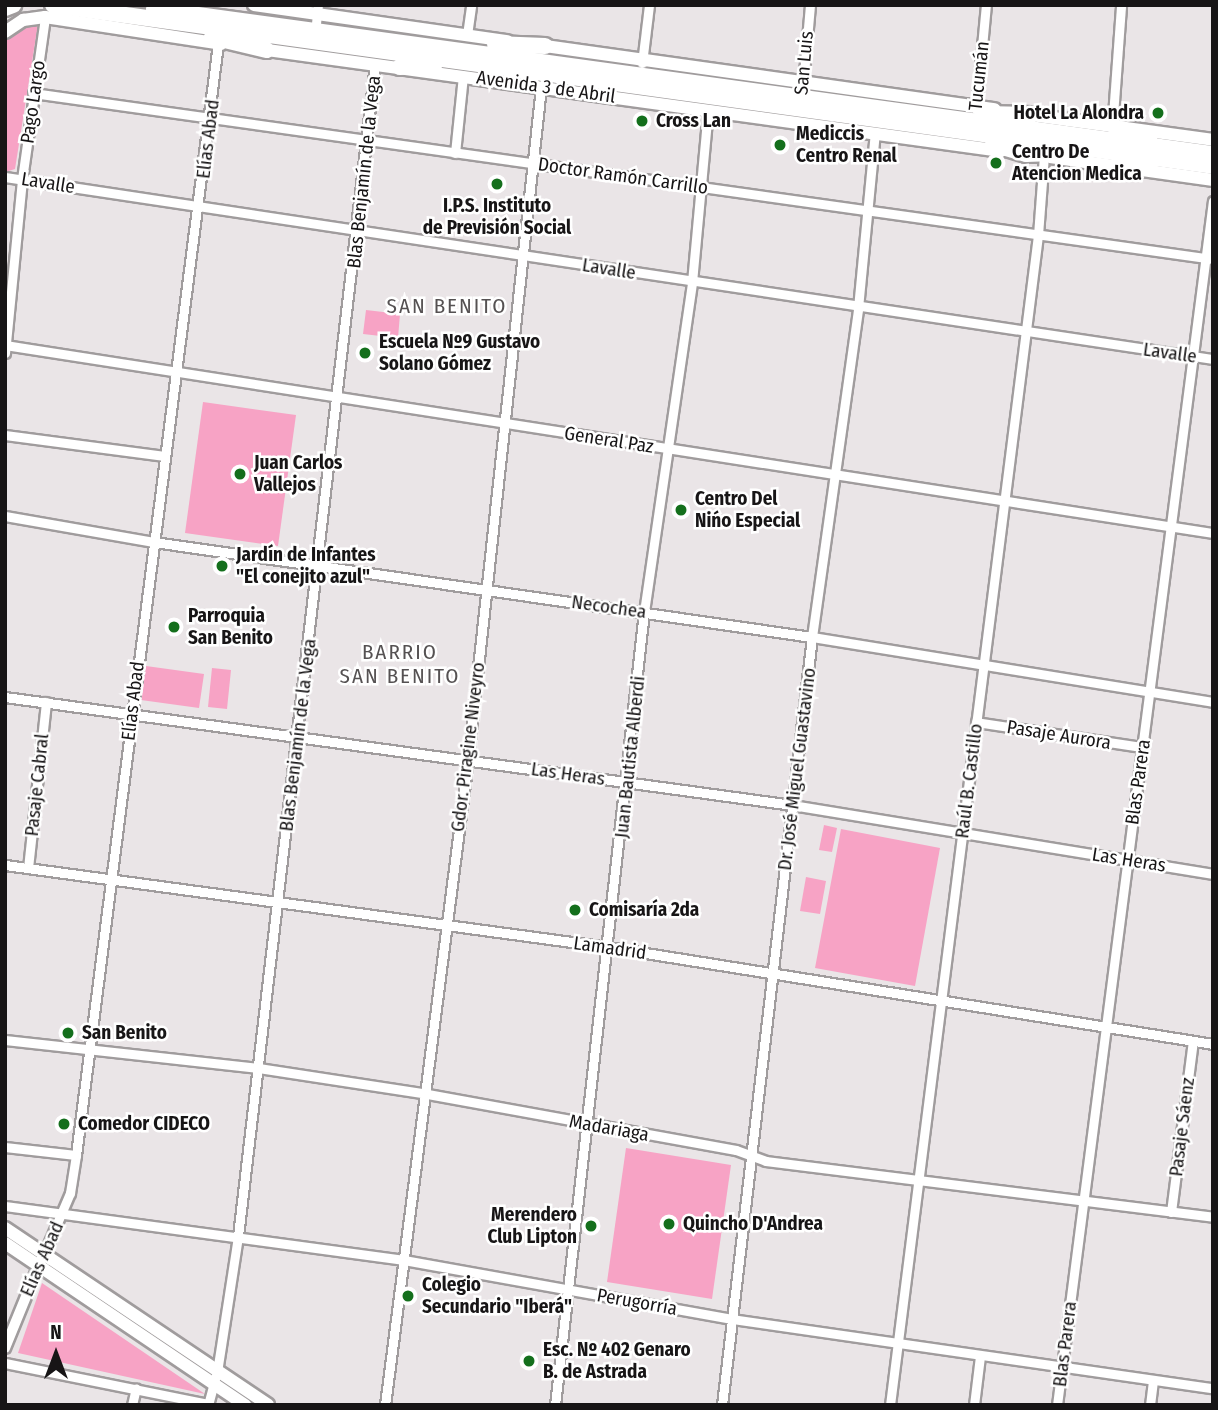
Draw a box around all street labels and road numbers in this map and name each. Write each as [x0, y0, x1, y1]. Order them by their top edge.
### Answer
street label: San Luis [790, 30, 818, 96]
street label: Tucumán [964, 40, 994, 112]
street label: Pago Largo [16, 59, 50, 145]
street label: Avenida 3 de Abril [475, 66, 617, 108]
street label: Blas Benjamín de la Vega [343, 74, 385, 270]
street label: Elías Abad [192, 98, 224, 180]
street label: Doctor Ramón Carrillo [537, 153, 709, 199]
street label: Lavalle [20, 168, 76, 198]
street label: Lavalle [581, 254, 637, 284]
street label: Lavalle [1142, 338, 1198, 368]
street label: General Paz [563, 422, 655, 458]
street label: Necochea [570, 590, 648, 624]
street label: Blas Benjamín de la Vega [275, 637, 321, 833]
street label: Elías Abad [117, 660, 149, 742]
street label: Gdor. Piragine Niveyro [446, 661, 490, 833]
street label: Dr. José Miguel Guastavino [773, 666, 821, 872]
street label: Juan Bautista Alberdi [610, 675, 650, 839]
street label: Pasaje Aurora [1005, 716, 1113, 754]
street label: Raúl B. Castillo [951, 722, 987, 840]
street label: Pasaje Cabral [20, 733, 54, 837]
street label: Blas Parera [1121, 738, 1155, 826]
street label: Las Heras [530, 758, 606, 790]
street label: Las Heras [1091, 843, 1167, 877]
street label: Lamadrid [572, 932, 648, 964]
street label: Pasaje Sáenz [1165, 1076, 1199, 1178]
street label: Madariaga [567, 1110, 651, 1146]
street label: Elías Abad [15, 1218, 69, 1300]
street label: Perugorría [595, 1284, 679, 1320]
street label: Blas Parera [1048, 1300, 1082, 1388]

